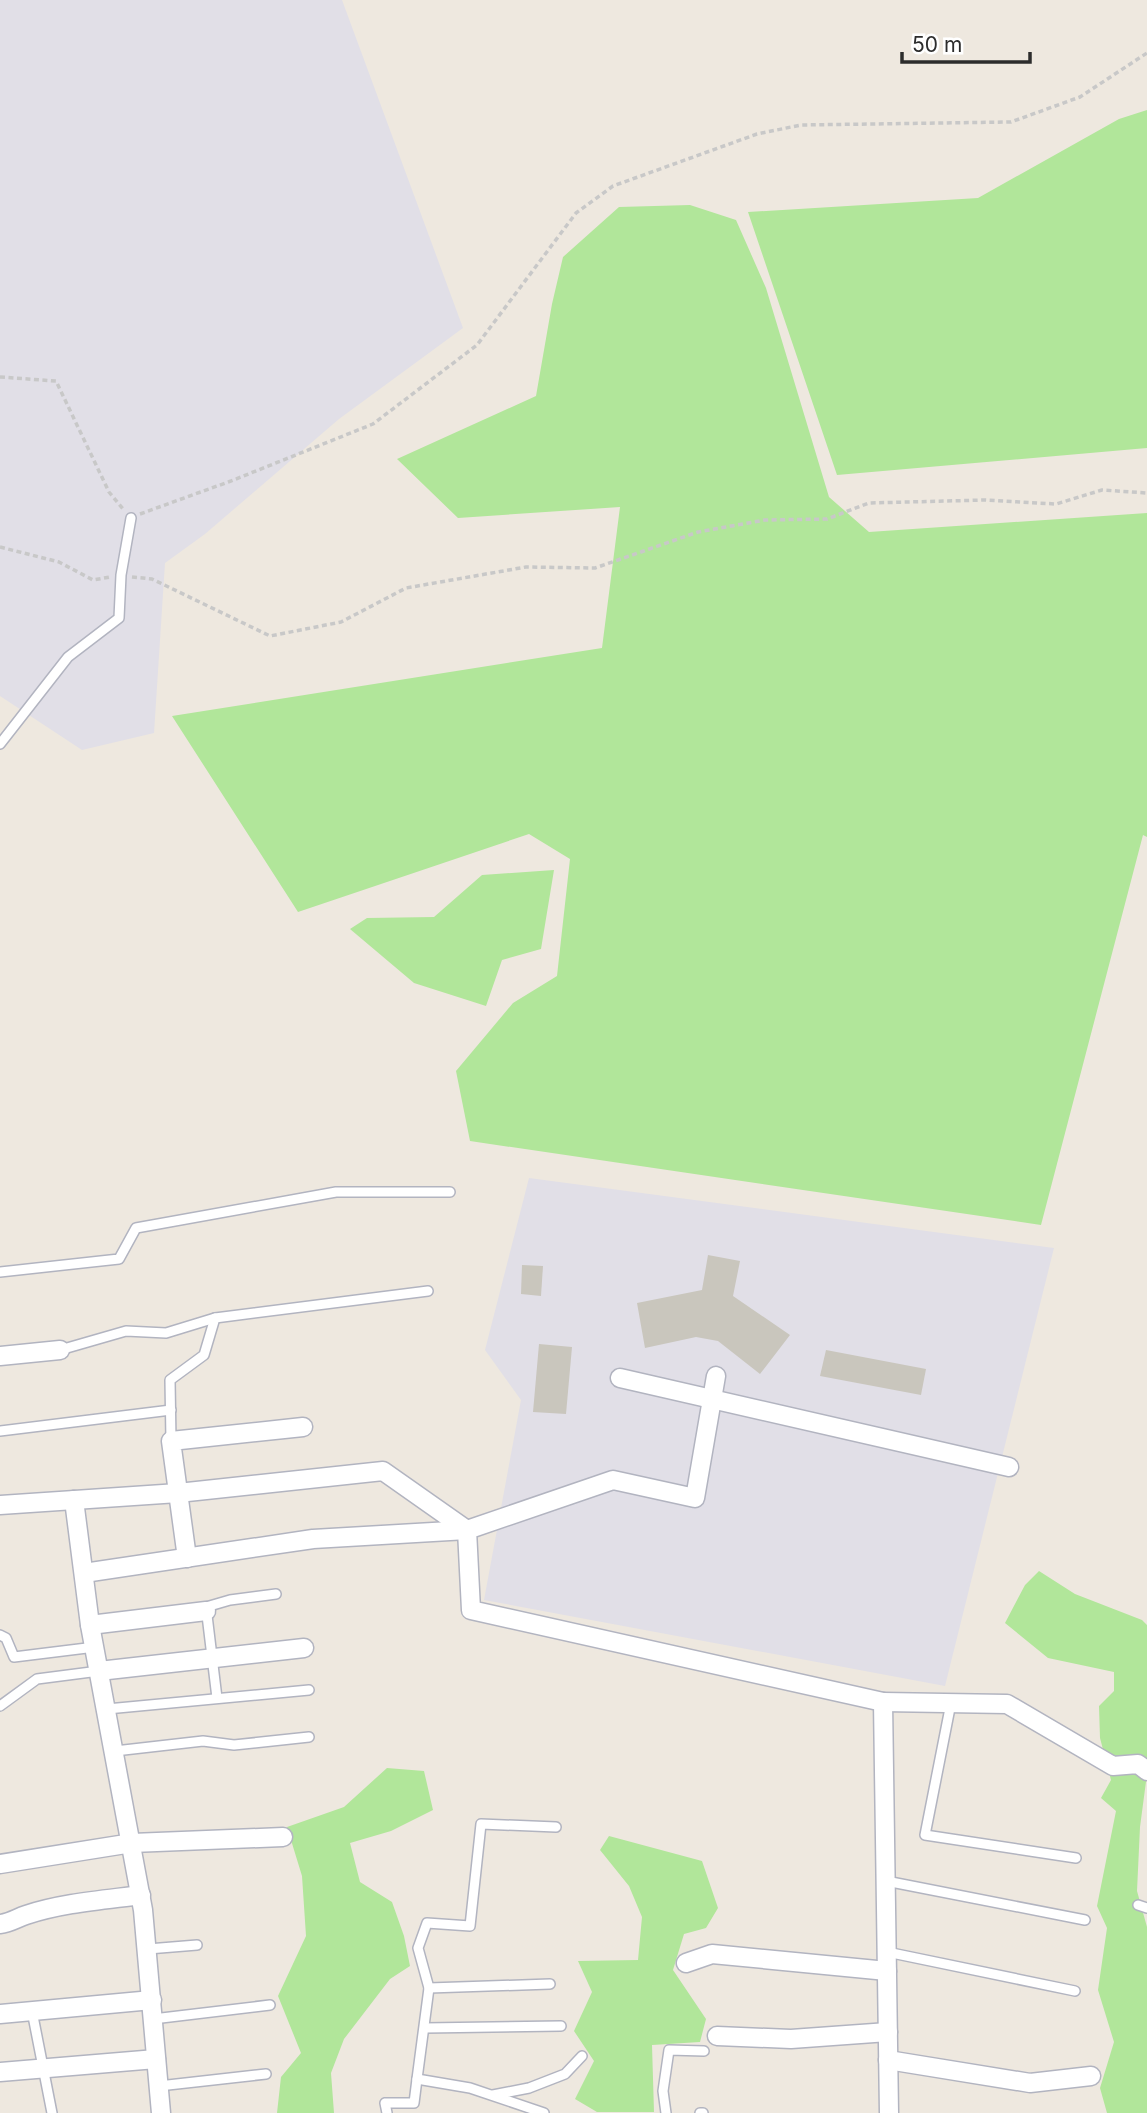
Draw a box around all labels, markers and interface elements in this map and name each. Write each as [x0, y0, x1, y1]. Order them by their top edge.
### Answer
scale bar [902, 21, 1030, 65]
text: 50 m [912, 32, 962, 57]

